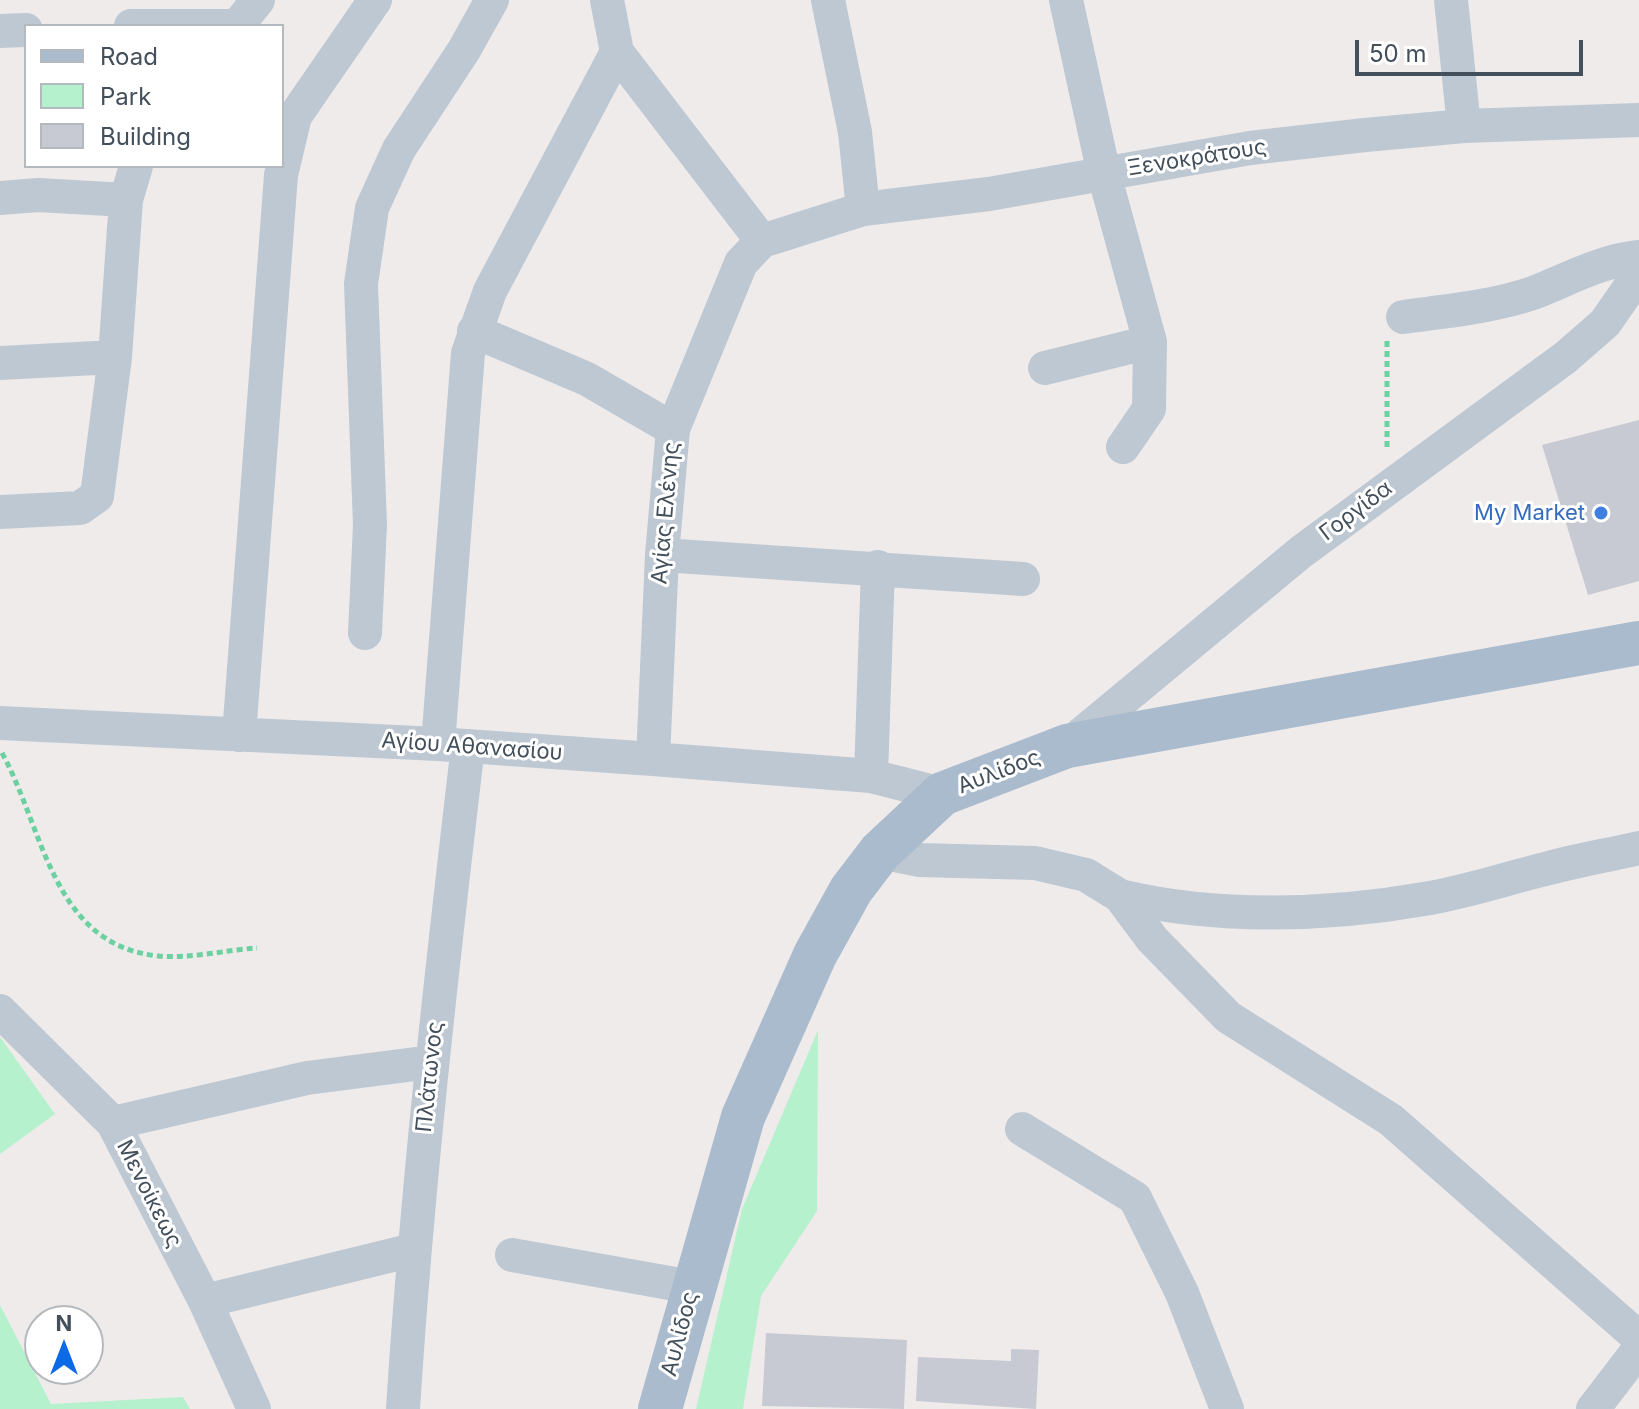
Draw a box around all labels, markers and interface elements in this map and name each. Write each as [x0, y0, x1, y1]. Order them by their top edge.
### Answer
legend [24, 24, 284, 168]
scale bar [1359, 24, 1587, 74]
text: 50 m [1369, 39, 1427, 68]
text: Road [100, 42, 158, 71]
text: Park [100, 82, 151, 111]
text: Building [100, 122, 191, 151]
street label: Ξενοκράτους [1126, 134, 1268, 182]
street label: Αγίας Ελένης [647, 441, 685, 585]
street label: Γοργίδα [1315, 475, 1397, 547]
place label: My Market [1474, 500, 1585, 526]
marker: My Market [1592, 504, 1610, 522]
street label: Αγίου Αθανασίου [381, 728, 563, 766]
street label: Αυλίδος [954, 744, 1044, 800]
street label: Πλάτωνος [411, 1020, 449, 1134]
street label: Μενοίκεως [111, 1136, 187, 1252]
street label: Αυλίδος [656, 1289, 704, 1379]
north arrow [24, 1305, 104, 1385]
text: N [56, 1310, 72, 1336]

